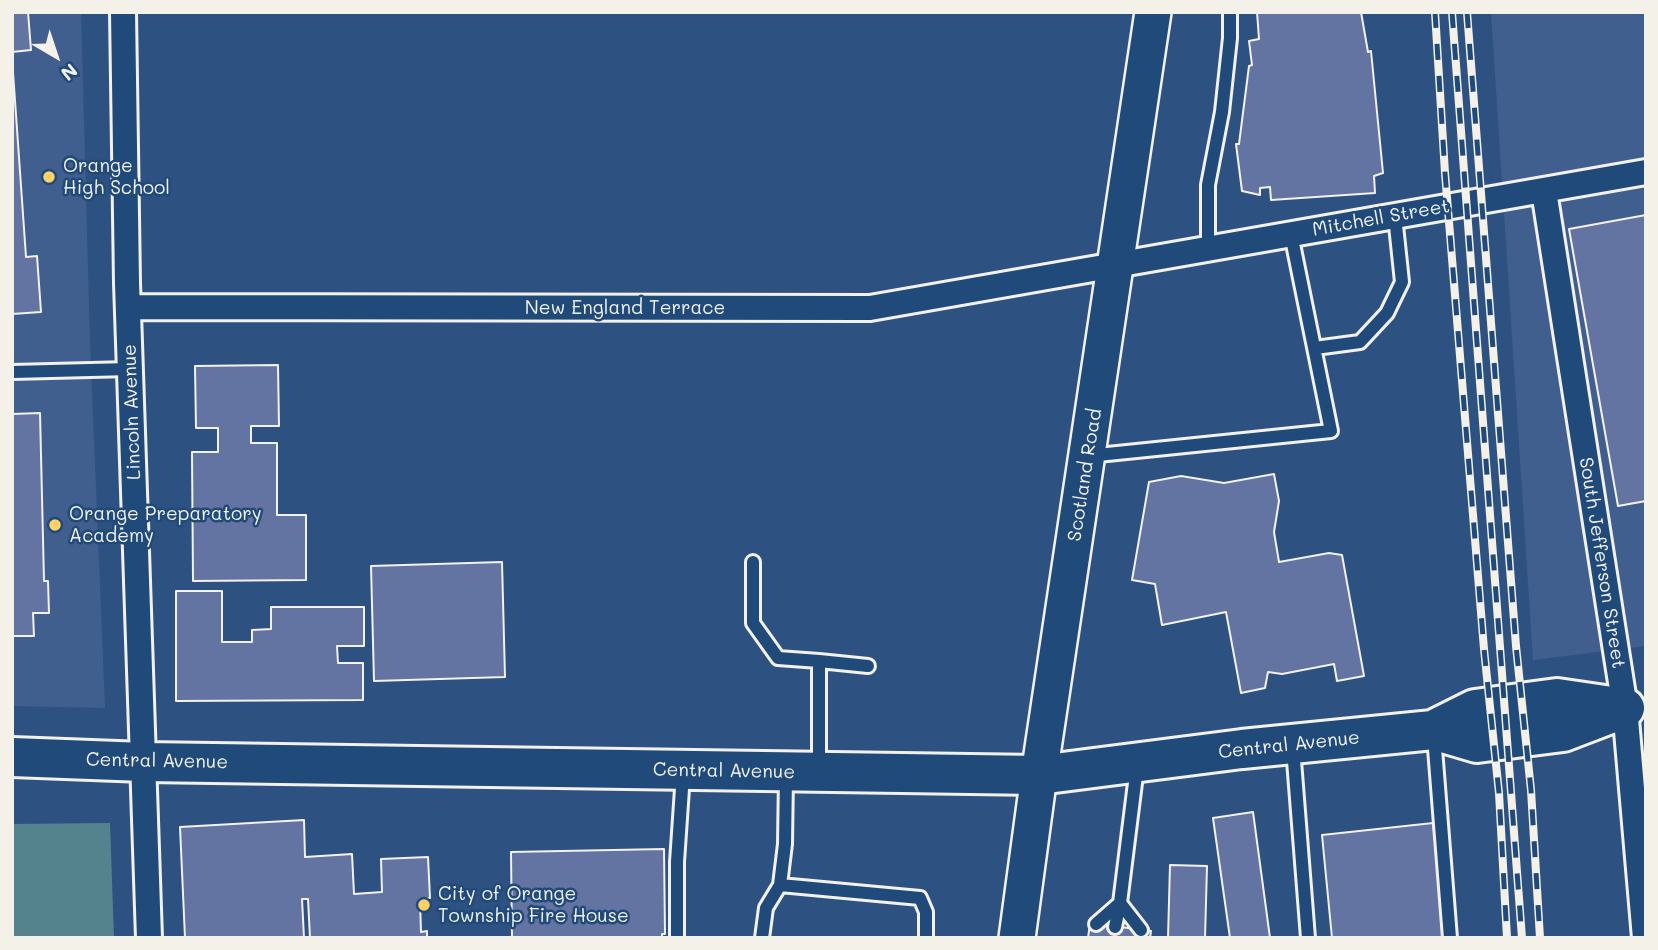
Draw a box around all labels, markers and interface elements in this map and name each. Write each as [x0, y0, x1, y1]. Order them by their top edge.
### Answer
north arrow [21, 21, 91, 91]
text: N [56, 58, 83, 87]
place label: Orange High School [63, 155, 170, 199]
marker: Orange High School [41, 169, 57, 185]
street label: Mitchell Street [1311, 195, 1451, 241]
street label: New England Terrace [525, 297, 725, 319]
street label: Lincoln Avenue [118, 344, 146, 480]
street label: Scotland Road [1063, 407, 1107, 543]
street label: South Jefferson Street [1574, 456, 1630, 670]
place label: Orange Preparatory Academy [69, 503, 262, 547]
marker: Orange Preparatory Academy [47, 517, 63, 533]
street label: Central Avenue [1217, 726, 1361, 764]
street label: Central Avenue [86, 748, 228, 774]
street label: Central Avenue [653, 758, 795, 784]
place label: City of Orange Township Fire House [438, 883, 629, 927]
marker: City of Orange Township Fire House [416, 897, 432, 913]

